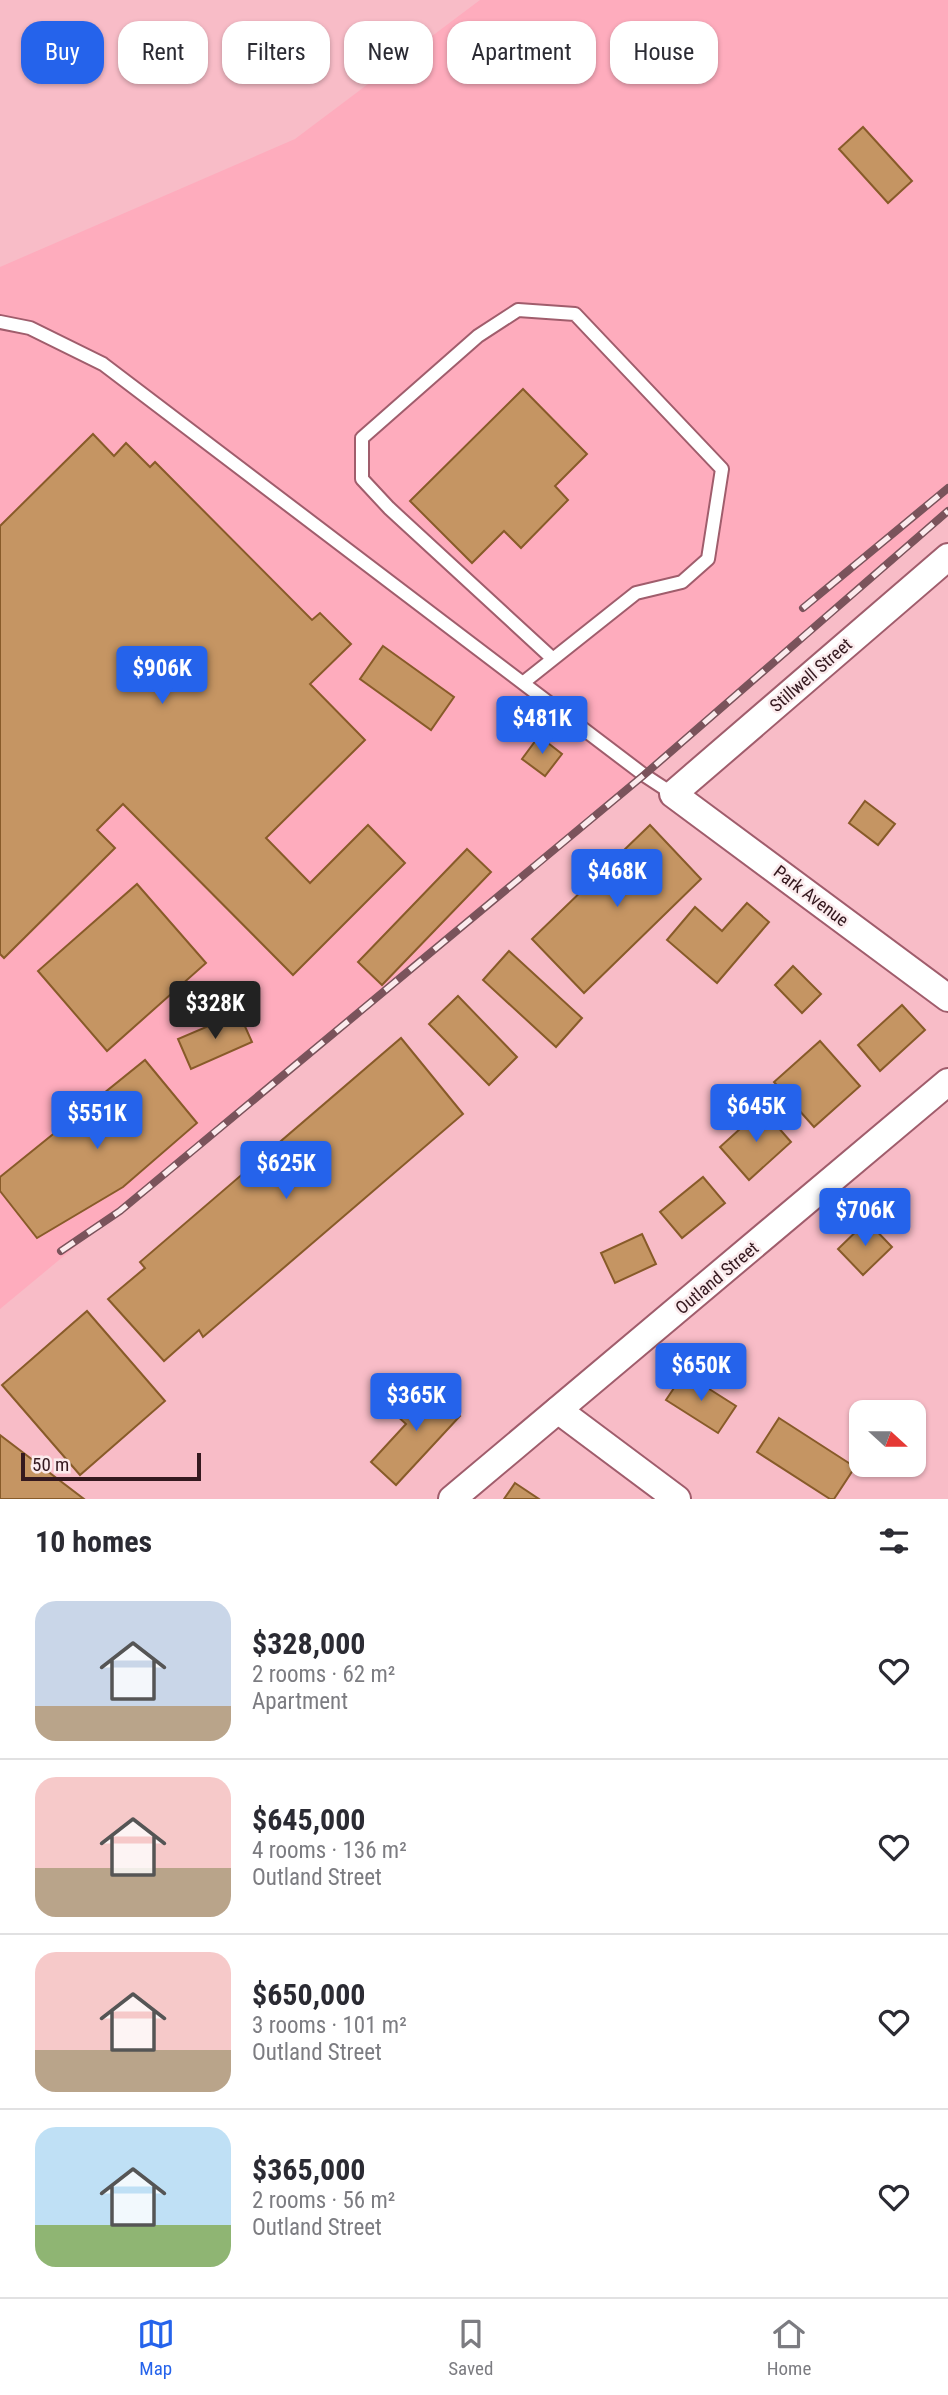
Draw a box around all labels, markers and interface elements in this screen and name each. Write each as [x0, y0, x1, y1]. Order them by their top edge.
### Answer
chip: Buy [21, 21, 104, 84]
chip: Rent [118, 21, 208, 84]
chip: Filters [222, 21, 330, 84]
chip: New [344, 21, 433, 84]
chip: Apartment [447, 21, 596, 84]
chip: House [610, 21, 718, 84]
street label: Stillwell Street [765, 633, 856, 716]
pin: $906K [113, 646, 211, 706]
text: $906K [132, 655, 192, 682]
pin: $481K [493, 696, 591, 756]
text: $481K [512, 705, 572, 732]
pin: $468K [568, 850, 666, 909]
text: $468K [587, 858, 647, 885]
street label: Park Avenue [770, 861, 853, 930]
pin: $328K [166, 982, 264, 1041]
text: $328K [185, 990, 245, 1017]
pin: $645K [707, 1084, 805, 1144]
pin: $551K [48, 1092, 146, 1151]
text: $645K [726, 1093, 786, 1120]
text: $551K [67, 1100, 127, 1127]
pin: $625K [237, 1142, 335, 1201]
text: $625K [256, 1150, 316, 1177]
pin: $706K [816, 1188, 914, 1248]
text: $706K [835, 1197, 895, 1224]
street label: Outland Street [671, 1237, 762, 1318]
pin: $650K [652, 1344, 750, 1403]
text: $650K [671, 1352, 731, 1379]
pin: $365K [367, 1374, 465, 1433]
text: $365K [386, 1382, 446, 1409]
north arrow [849, 1400, 926, 1477]
map controls [849, 1400, 926, 1477]
scale bar [21, 1450, 201, 1482]
text: 50 m [32, 1453, 69, 1476]
icon: filters [875, 1522, 913, 1560]
text: 10 homes [35, 1524, 152, 1559]
text: $328,000 [252, 1626, 365, 1661]
icon: home [91, 1629, 175, 1713]
icon: heart [875, 1652, 913, 1690]
text: 2 rooms · 62 m² [252, 1661, 395, 1688]
text: Apartment [252, 1688, 348, 1715]
text: $645,000 [252, 1802, 365, 1837]
icon: home [91, 1805, 175, 1889]
icon: heart [875, 1828, 913, 1866]
text: 4 rooms · 136 m² [252, 1837, 407, 1864]
text: Outland Street [252, 1864, 382, 1891]
text: $650,000 [252, 1977, 365, 2012]
icon: home [91, 1980, 175, 2064]
icon: heart [875, 2003, 913, 2041]
text: 3 rooms · 101 m² [252, 2012, 407, 2039]
text: Outland Street [252, 2039, 382, 2066]
text: $365,000 [252, 2152, 365, 2187]
icon: home [91, 2155, 175, 2239]
icon: heart [875, 2178, 913, 2216]
text: 2 rooms · 56 m² [252, 2187, 395, 2214]
text: Outland Street [252, 2214, 382, 2241]
tab: Map [137, 2315, 175, 2380]
tab: Saved [448, 2315, 493, 2380]
tab: Home [767, 2315, 811, 2380]

